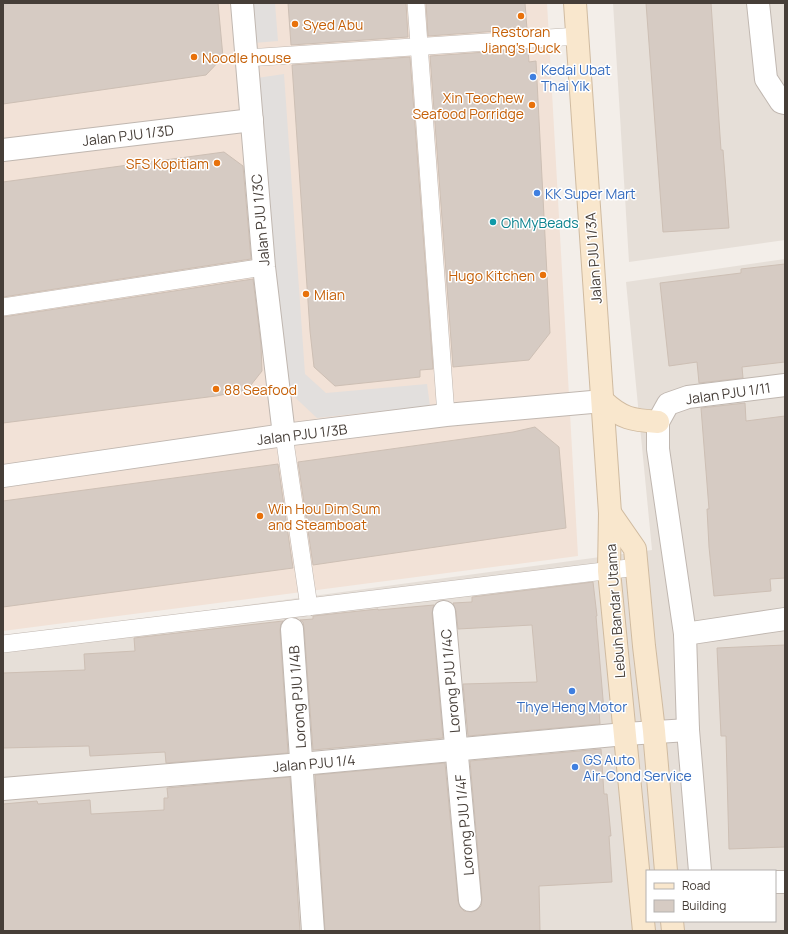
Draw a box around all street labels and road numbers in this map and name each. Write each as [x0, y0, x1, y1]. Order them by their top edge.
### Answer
street label: Jalan PJU 1/3D [81, 120, 175, 150]
street label: Jalan PJU 1/3C [247, 173, 273, 267]
street label: Jalan PJU 1/3A [580, 212, 606, 304]
street label: Jalan PJU 1/11 [684, 378, 772, 408]
street label: Jalan PJU 1/3B [256, 419, 349, 449]
street label: Lebuh Bandar Utama [601, 543, 629, 679]
street label: Lorong PJU 1/4C [436, 628, 464, 734]
street label: Lorong PJU 1/4B [284, 645, 310, 749]
street label: Jalan PJU 1/4 [272, 750, 356, 776]
street label: Lorong PJU 1/4F [450, 774, 478, 876]

